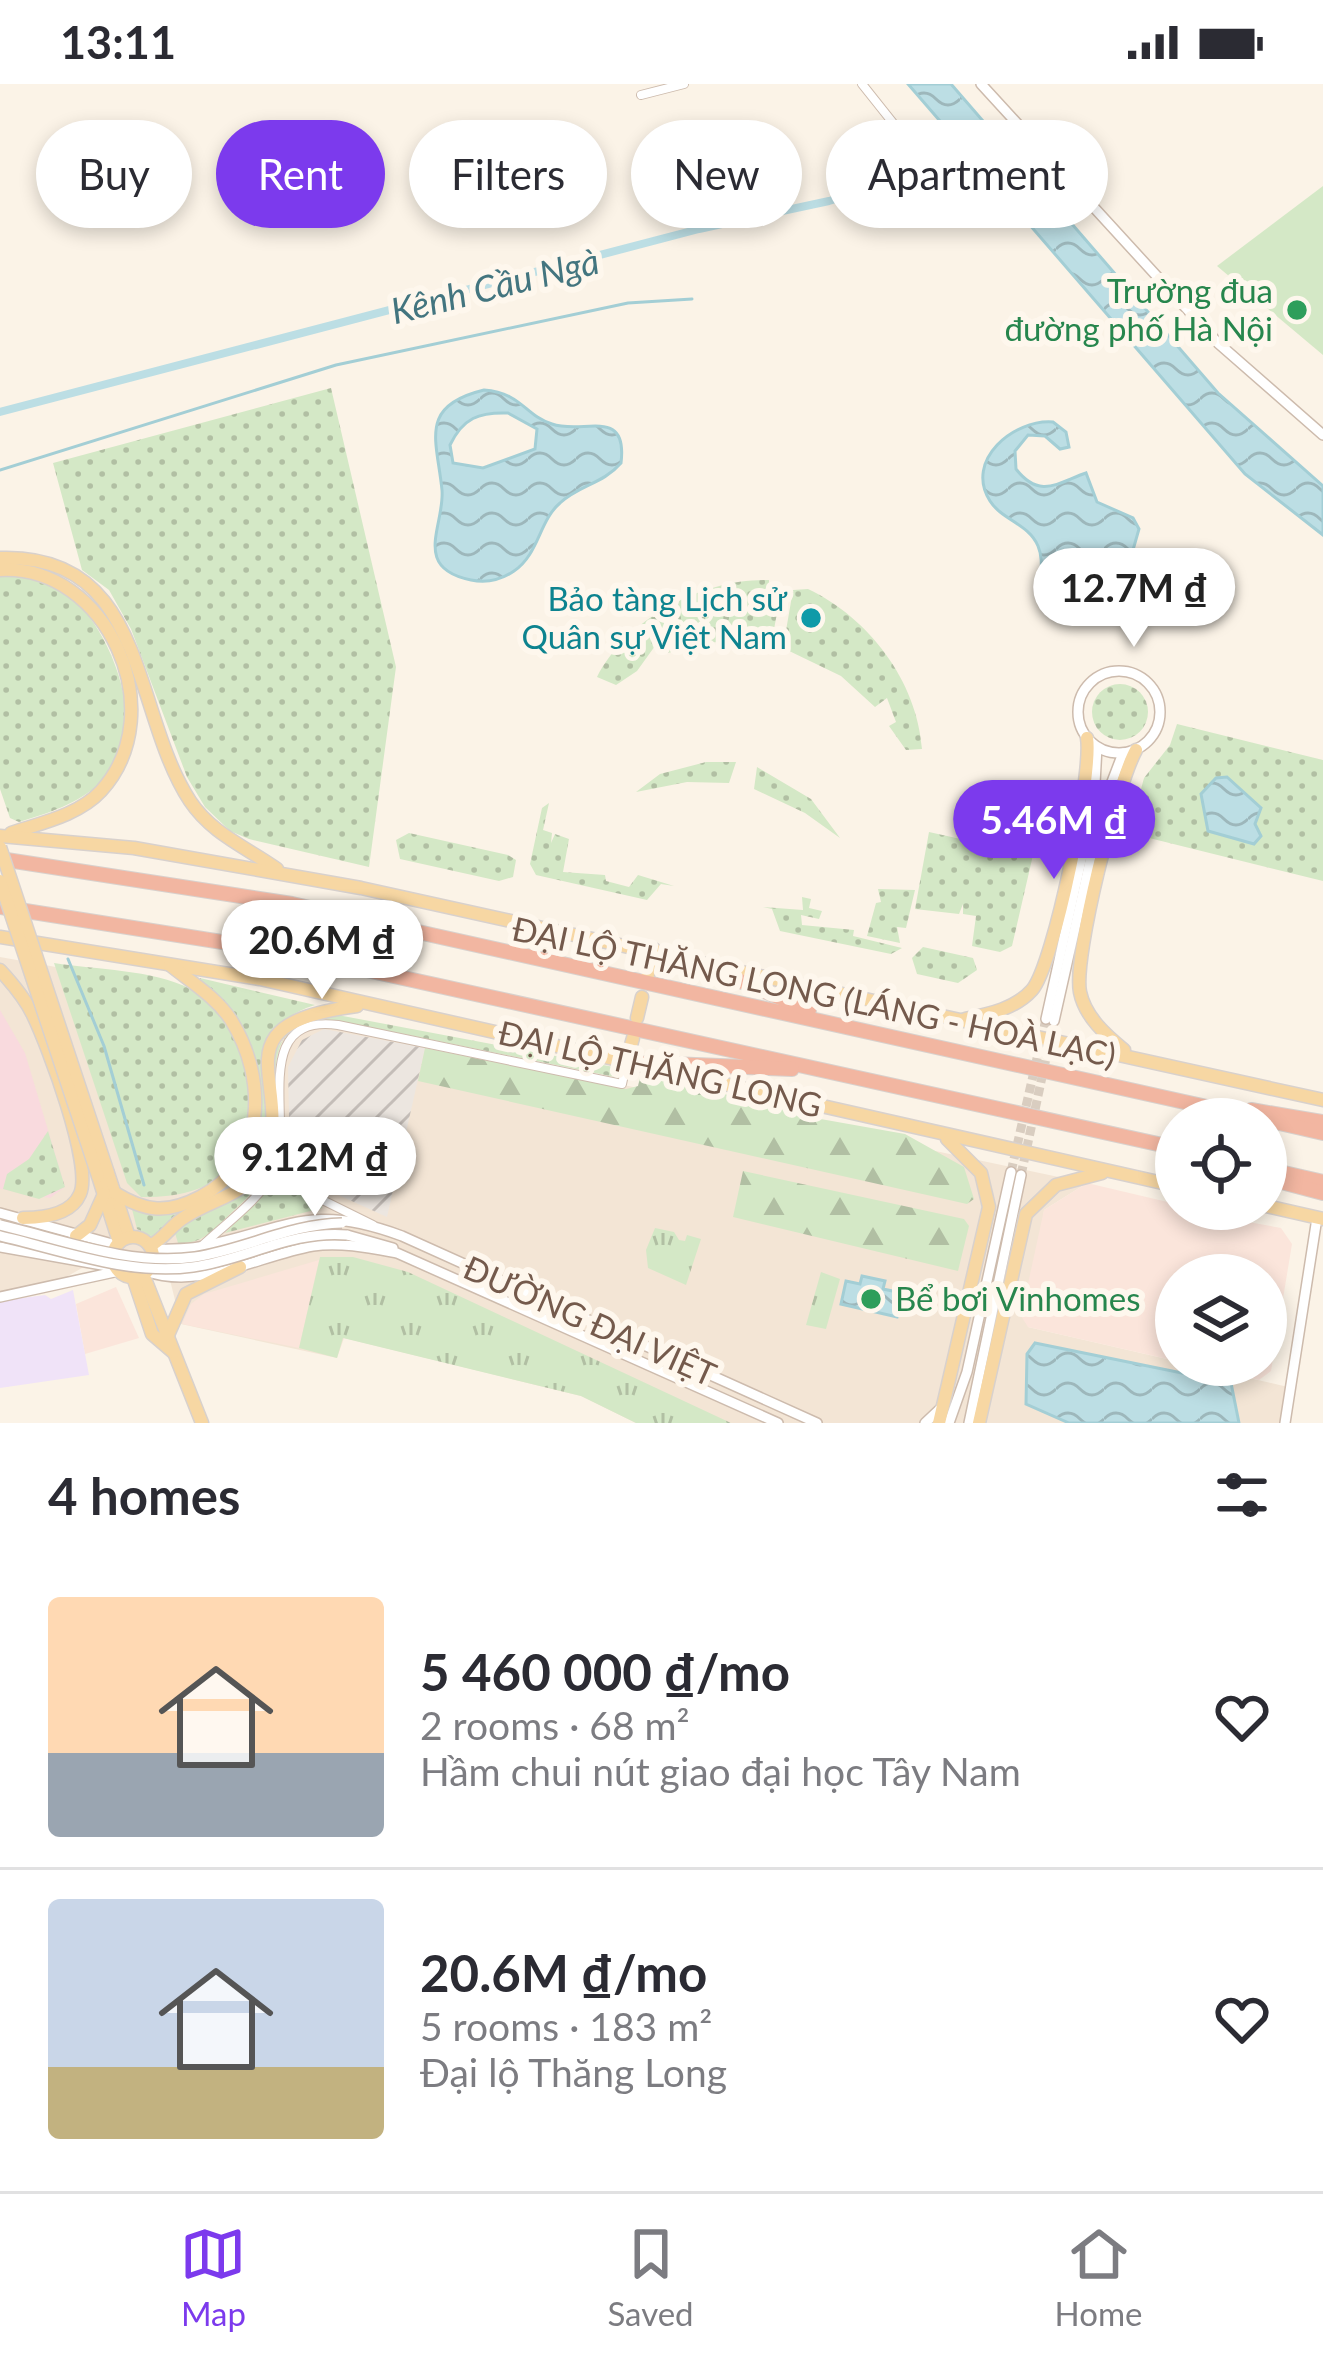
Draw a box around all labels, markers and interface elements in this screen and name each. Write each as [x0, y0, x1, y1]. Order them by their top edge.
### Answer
text: 13:11 [60, 15, 176, 69]
chip: Buy [36, 120, 192, 228]
chip: Rent [216, 120, 385, 228]
chip: Filters [409, 120, 607, 228]
chip: New [631, 120, 802, 228]
chip: Apartment [826, 120, 1108, 228]
water label: Kênh Cầu Ngà [386, 238, 603, 332]
place label: Trường đua đường phố Hà Nội [1005, 270, 1273, 348]
marker: Trường đua đường phố Hà Nội [1284, 297, 1310, 323]
pin: 12.7M ₫ [1023, 548, 1245, 650]
text: 12.7M ₫ [1060, 564, 1208, 610]
place label: Bảo tàng Lịch sử Quân sự Việt Nam [522, 578, 788, 656]
marker: Bảo tàng Lịch sử Quân sự Việt Nam [798, 605, 824, 631]
pin: 5.46M ₫ [943, 780, 1165, 882]
text: 5.46M ₫ [980, 796, 1128, 842]
pin: 20.6M ₫ [211, 900, 433, 1002]
street label: ĐẠI LỘ THĂNG LONG (LÁNG - HOÀ LẠC) [508, 908, 1120, 1076]
text: 20.6M ₫ [248, 916, 396, 962]
street label: ĐẠI LỘ THĂNG LONG [494, 1012, 826, 1126]
map controls [1155, 1098, 1287, 1386]
button: locate [1155, 1098, 1287, 1230]
pin: 9.12M ₫ [204, 1117, 426, 1219]
text: 9.12M ₫ [241, 1133, 389, 1179]
street label: ĐƯỜNG ĐẠI VIỆT [458, 1246, 723, 1394]
button: layers [1155, 1254, 1287, 1386]
place label: Bể bơi Vinhomes [895, 1278, 1140, 1318]
marker: Bể bơi Vinhomes [858, 1286, 884, 1312]
icon: filters [1209, 1462, 1275, 1528]
text: 4 homes [48, 1465, 240, 1526]
text: 5 460 000 ₫/mo [420, 1641, 790, 1702]
icon: home [144, 1645, 288, 1789]
icon: heart [1209, 1684, 1275, 1750]
text: 2 rooms · 68 m² [420, 1702, 690, 1748]
text: Hầm chui nút giao đại học Tây Nam [420, 1748, 1021, 1794]
text: 20.6M ₫/mo [420, 1942, 707, 2003]
icon: home [144, 1947, 288, 2091]
icon: heart [1209, 1986, 1275, 2052]
text: 5 rooms · 183 m² [420, 2003, 712, 2049]
text: Đại lộ Thăng Long [420, 2049, 727, 2095]
tab: Map [180, 2221, 246, 2333]
tab: Saved [607, 2221, 694, 2333]
tab: Home [1055, 2221, 1143, 2333]

